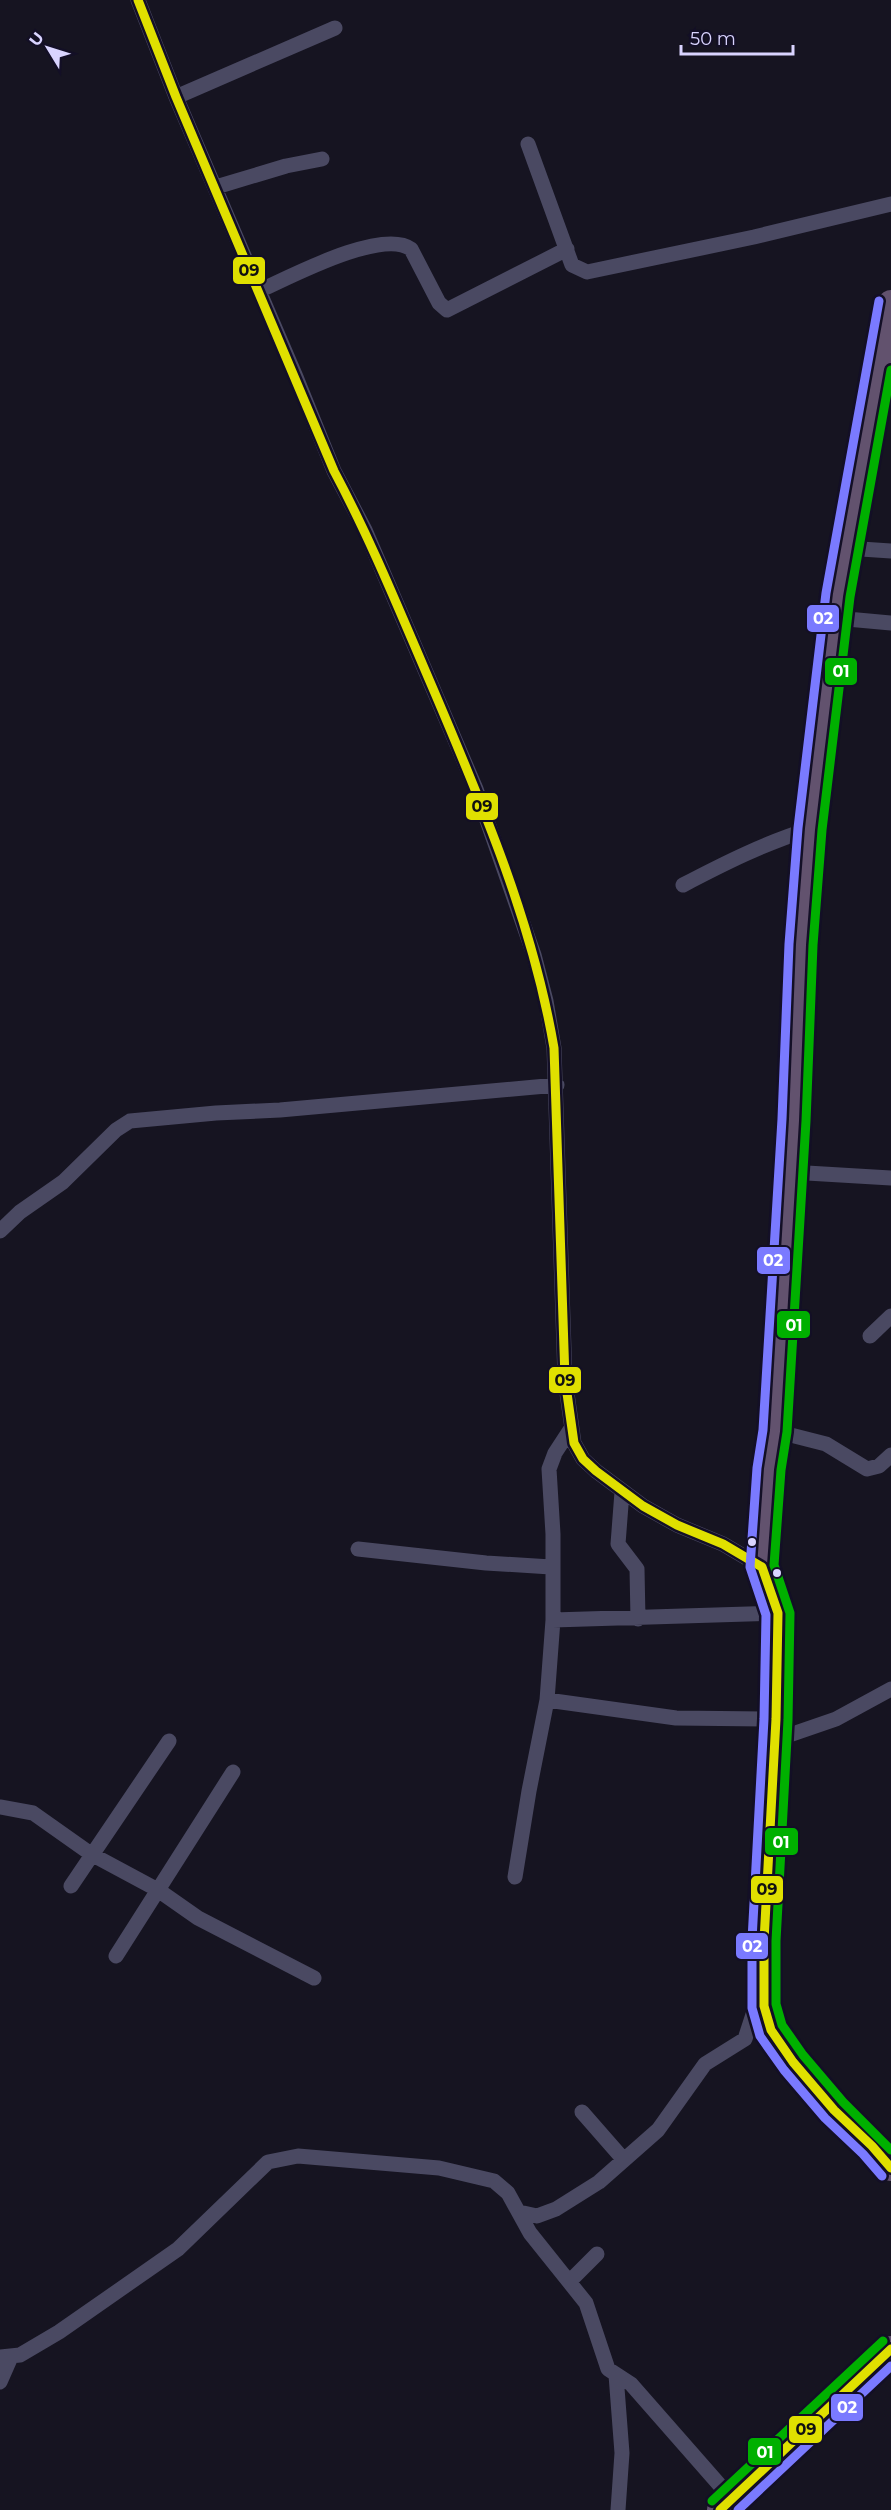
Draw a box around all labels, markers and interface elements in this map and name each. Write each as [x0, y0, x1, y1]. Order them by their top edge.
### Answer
north arrow [18, 18, 78, 78]
scale bar [681, 18, 794, 56]
text: U [25, 28, 48, 50]
text: 50 m [690, 28, 736, 50]
line badge: 09 [232, 256, 266, 285]
text: 09 [238, 261, 260, 280]
line badge: 02 [806, 604, 840, 633]
text: 02 [813, 609, 833, 628]
line badge: 01 [824, 657, 858, 686]
text: 01 [832, 662, 850, 681]
line badge: 09 [465, 792, 499, 821]
text: 09 [471, 797, 493, 816]
line badge: 02 [756, 1246, 791, 1275]
text: 02 [763, 1251, 783, 1270]
line badge: 01 [776, 1310, 811, 1339]
text: 01 [785, 1316, 803, 1335]
line badge: 09 [548, 1366, 582, 1394]
text: 09 [554, 1371, 576, 1390]
unlabelled marker [746, 1536, 758, 1548]
unlabelled marker [771, 1567, 783, 1579]
line badge: 01 [764, 1827, 799, 1856]
text: 01 [772, 1833, 790, 1852]
line badge: 09 [750, 1875, 784, 1904]
text: 09 [756, 1880, 778, 1899]
line badge: 02 [735, 1932, 769, 1960]
text: 02 [742, 1937, 762, 1956]
line badge: 02 [830, 2393, 864, 2422]
text: 02 [837, 2398, 857, 2417]
line badge: 09 [788, 2415, 823, 2444]
text: 09 [795, 2420, 817, 2439]
line badge: 01 [747, 2437, 782, 2466]
text: 01 [756, 2443, 774, 2462]

